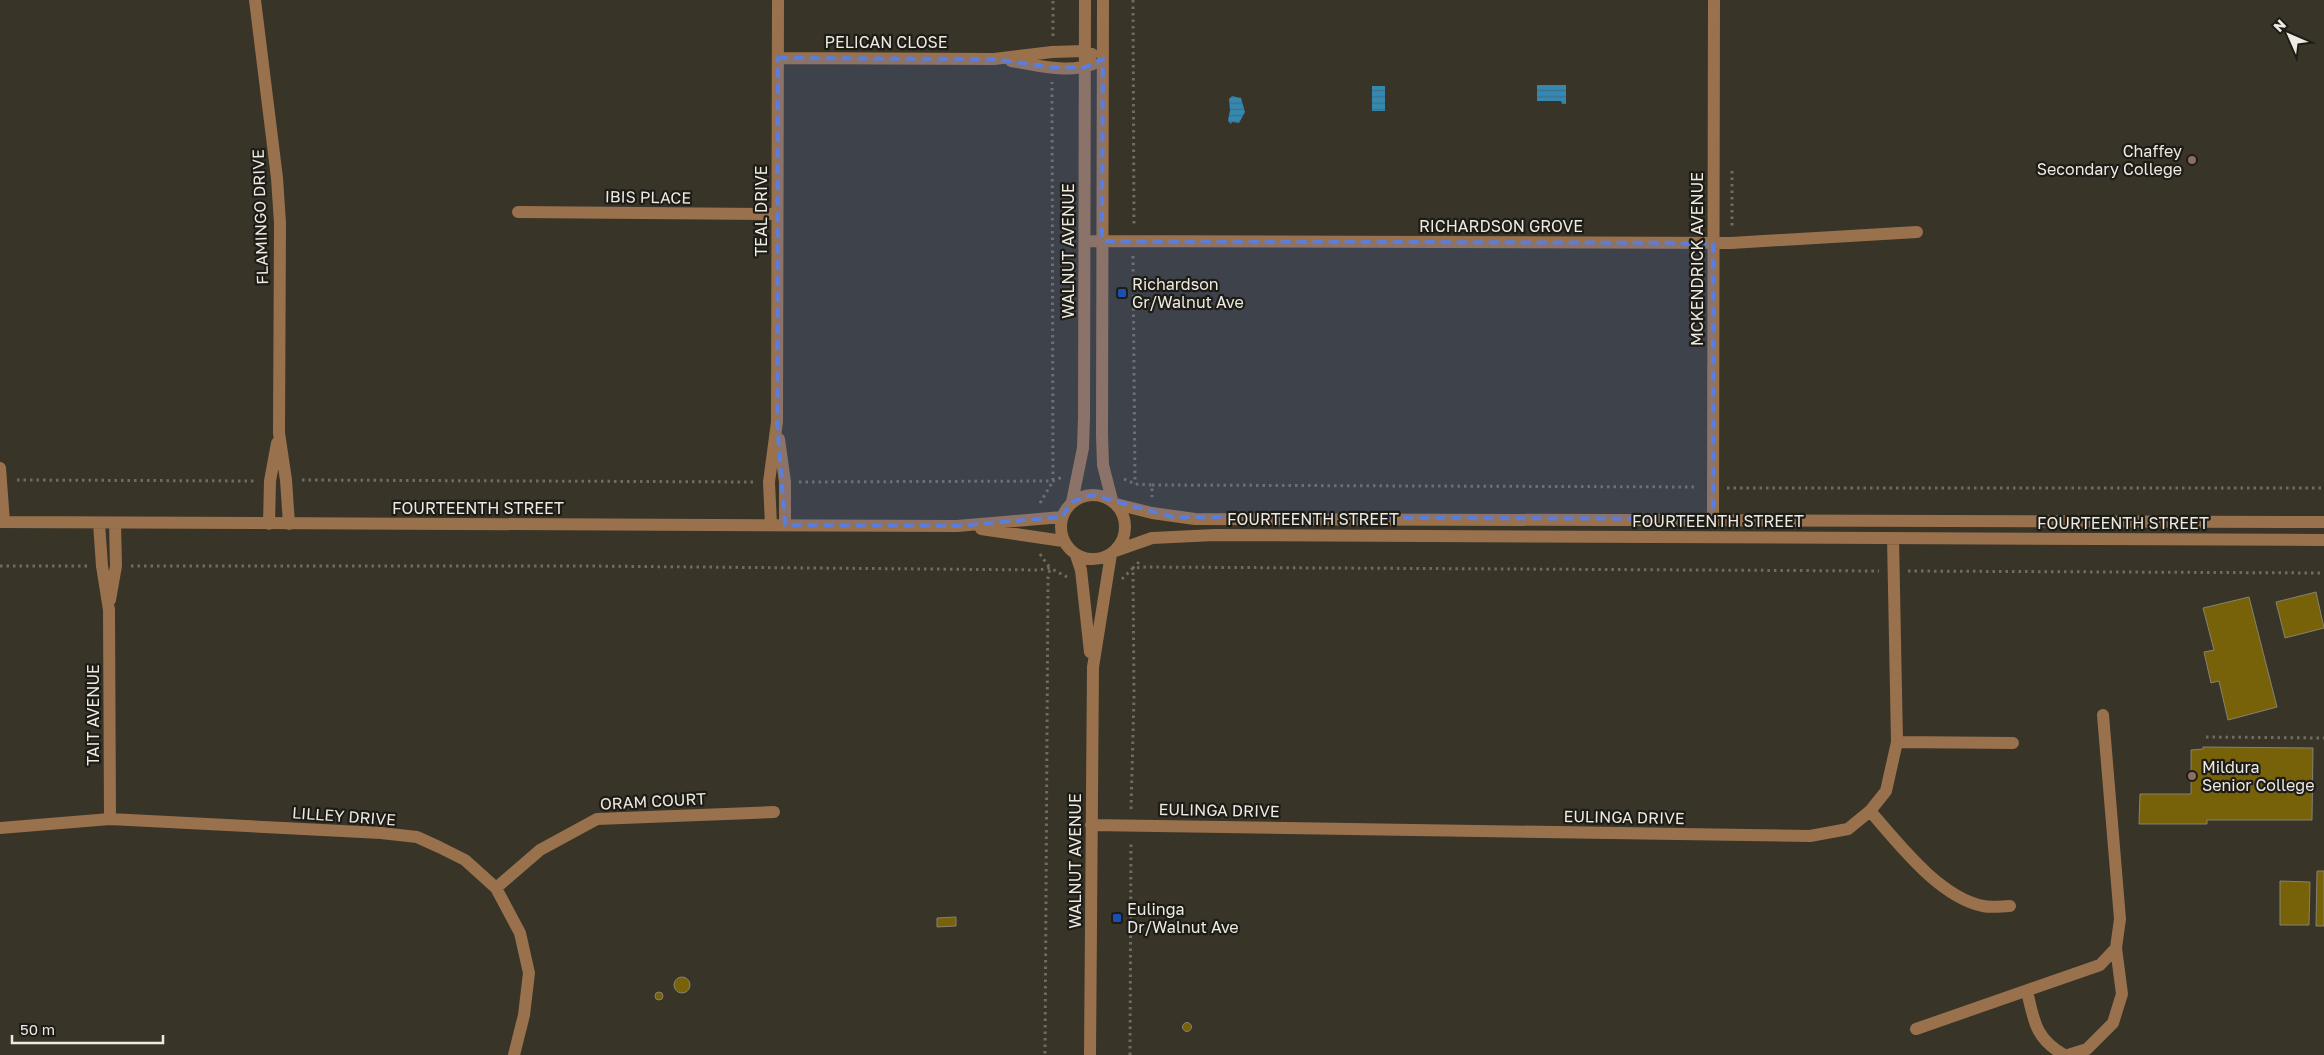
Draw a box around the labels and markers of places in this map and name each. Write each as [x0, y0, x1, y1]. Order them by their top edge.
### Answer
place label: Chaffey Secondary College [2037, 141, 2182, 179]
marker: Chaffey Secondary College [2186, 154, 2198, 166]
place label: Richardson Gr/Walnut Ave [1132, 274, 1244, 312]
marker: Richardson Gr/Walnut Ave [1116, 287, 1128, 299]
place label: Mildura Senior College [2202, 757, 2314, 795]
marker: Mildura Senior College [2186, 770, 2198, 782]
place label: Eulinga Dr/Walnut Ave [1127, 899, 1239, 937]
marker: Eulinga Dr/Walnut Ave [1111, 912, 1123, 924]

